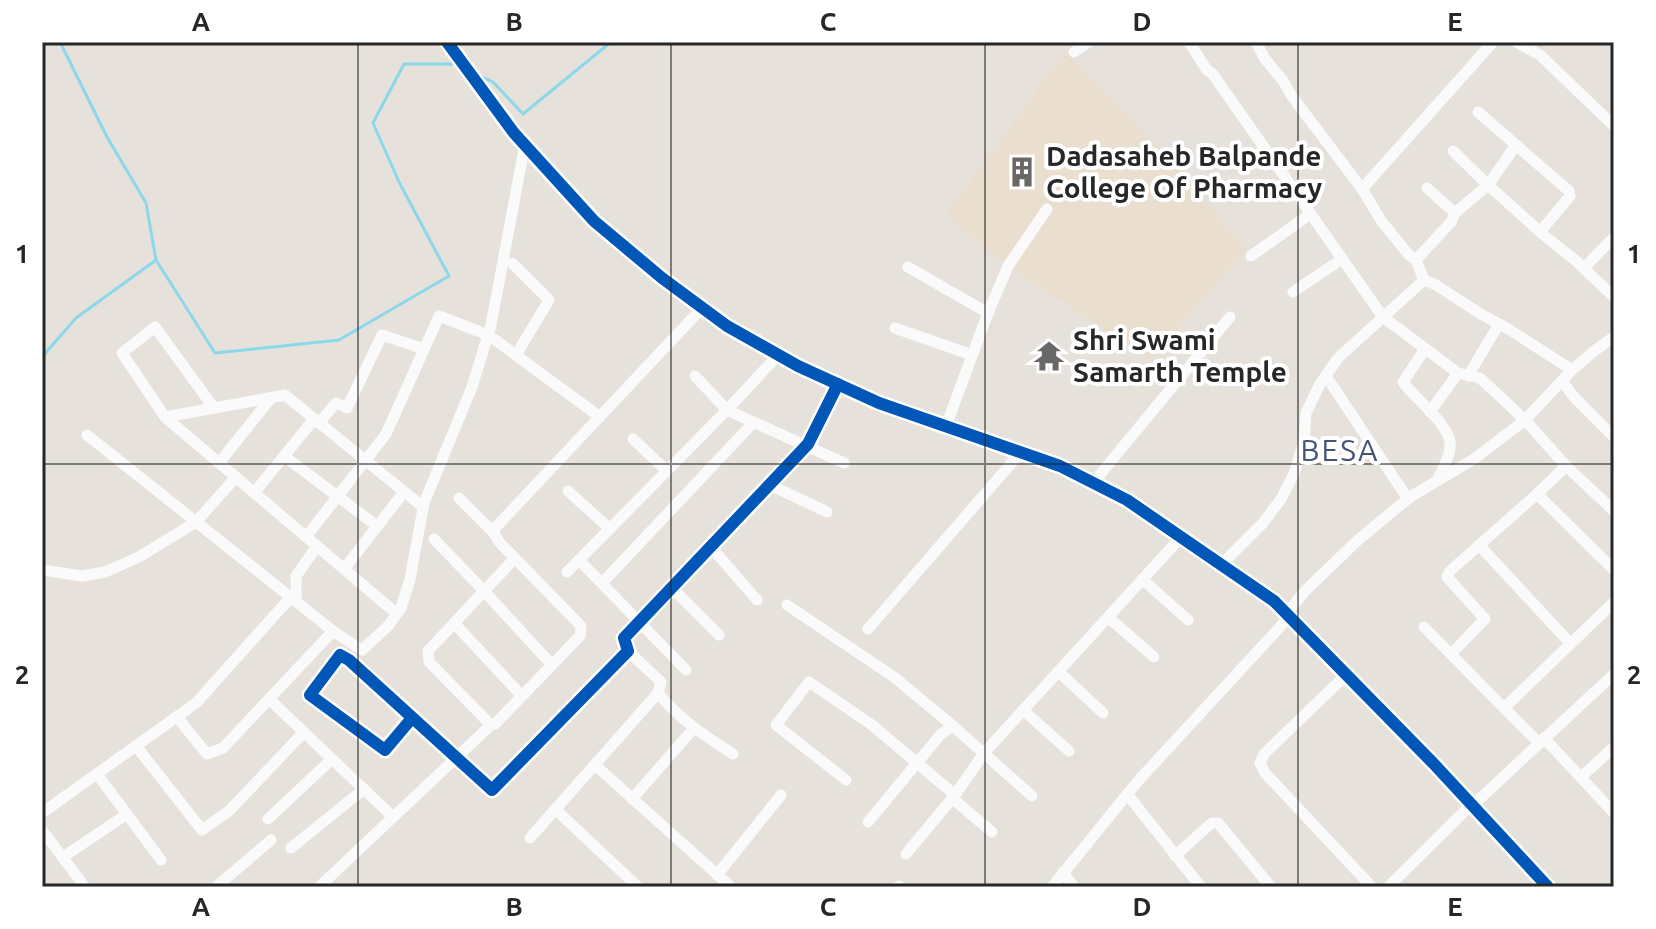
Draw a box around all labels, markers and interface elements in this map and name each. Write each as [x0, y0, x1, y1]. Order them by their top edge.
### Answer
text: A [192, 7, 211, 36]
text: B [505, 7, 523, 36]
text: C [820, 7, 837, 36]
text: D [1133, 7, 1151, 36]
text: E [1447, 7, 1463, 36]
place label: Dadasaheb Balpande College Of Pharmacy [1046, 140, 1322, 203]
building icon: Dadasaheb Balpande College Of Pharmacy [1005, 155, 1039, 189]
text: 1 [15, 239, 29, 268]
text: 1 [1627, 239, 1641, 268]
place label: Shri Swami Samarth Temple [1073, 324, 1287, 387]
temple icon: Shri Swami Samarth Temple [1032, 339, 1066, 373]
district label: BESA [1300, 433, 1380, 467]
text: 2 [15, 660, 29, 689]
text: 2 [1627, 660, 1641, 689]
text: A [192, 892, 211, 921]
text: B [505, 892, 523, 921]
text: C [820, 892, 837, 921]
text: D [1133, 892, 1151, 921]
text: E [1447, 892, 1463, 921]

